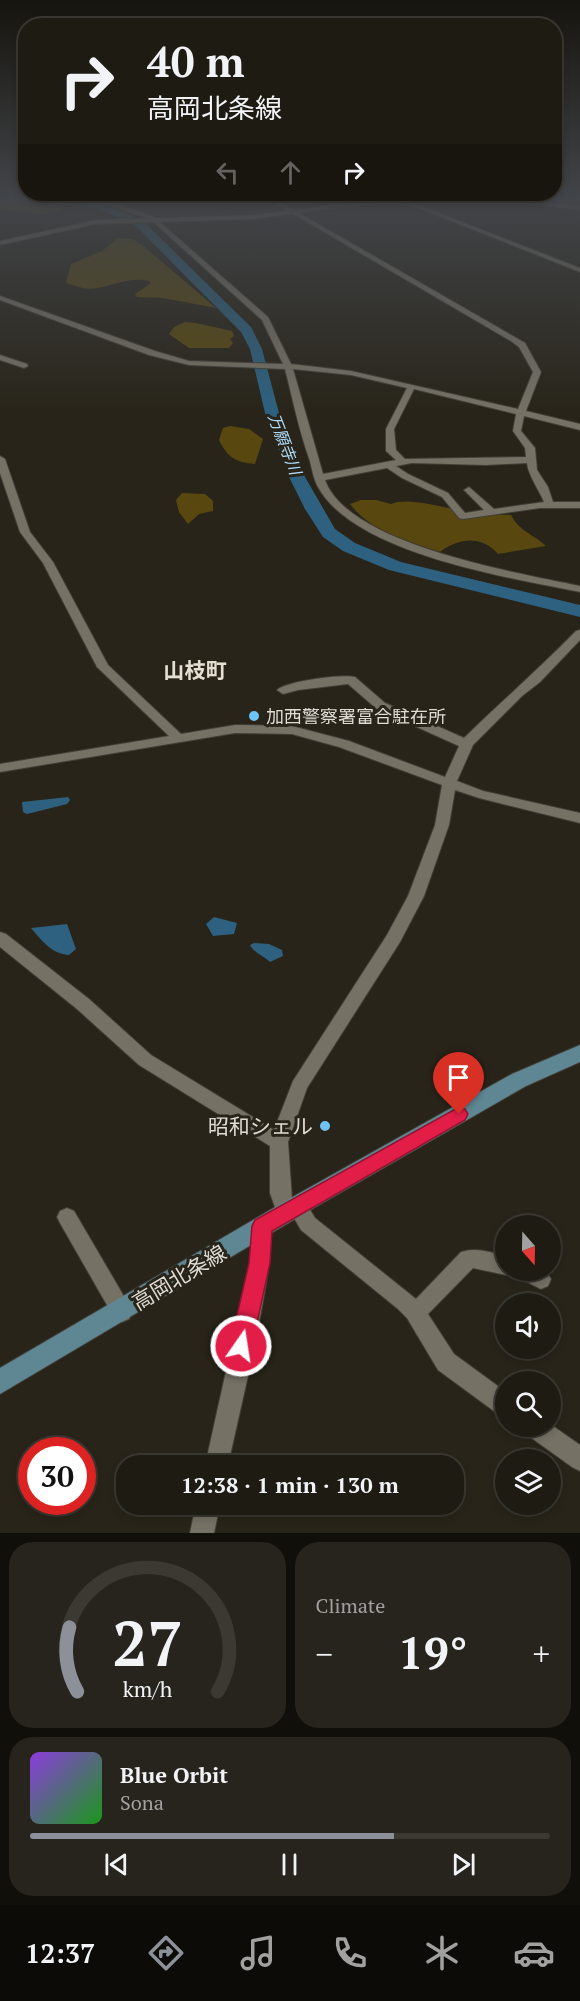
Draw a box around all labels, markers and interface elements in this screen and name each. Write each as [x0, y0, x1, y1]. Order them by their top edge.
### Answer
text: 40 m [147, 33, 245, 89]
icon: right [48, 42, 126, 120]
text: 高岡北条線 [147, 90, 282, 126]
icon: left [211, 156, 244, 189]
icon: ahead [274, 156, 307, 189]
icon: right [337, 156, 370, 189]
water label: 万願寺川 [263, 410, 307, 480]
district label: 山枝町 [164, 656, 227, 684]
place label: 加西警察署富合駐在所 [266, 704, 446, 728]
marker: 加西警察署富合駐在所 [247, 709, 261, 723]
pin [433, 1052, 484, 1114]
icon: arrive [442, 1061, 475, 1094]
place label: 昭和シェル [208, 1112, 313, 1140]
marker: 昭和シェル [318, 1119, 332, 1133]
north arrow [495, 1215, 561, 1281]
map controls [495, 1215, 561, 1515]
street label: 高岡北条線 [127, 1238, 231, 1316]
button: sound [495, 1293, 561, 1359]
position arrow [209, 1314, 273, 1378]
button: search [495, 1371, 561, 1437]
speed limit sign: 30 [18, 1437, 96, 1515]
button: layers [495, 1449, 561, 1515]
text: 12:38 · 1 min · 130 m [181, 1470, 399, 1499]
text: Climate [316, 1592, 385, 1619]
text: 27 [112, 1601, 183, 1684]
text: 19° [398, 1622, 467, 1682]
text: − [316, 1632, 333, 1675]
text: + [532, 1632, 550, 1675]
text: km/h [122, 1675, 172, 1703]
text: Blue Orbit [120, 1760, 228, 1789]
text: Sona [120, 1789, 164, 1816]
icon: previous [100, 1848, 133, 1881]
icon: pause [273, 1848, 306, 1881]
icon: next [447, 1848, 480, 1881]
icon: directions [145, 1932, 187, 1974]
icon: music [237, 1932, 279, 1974]
icon: phone [329, 1932, 371, 1974]
icon: climate [421, 1932, 463, 1974]
icon: car [513, 1932, 555, 1974]
text: 12:37 [25, 1935, 95, 1971]

